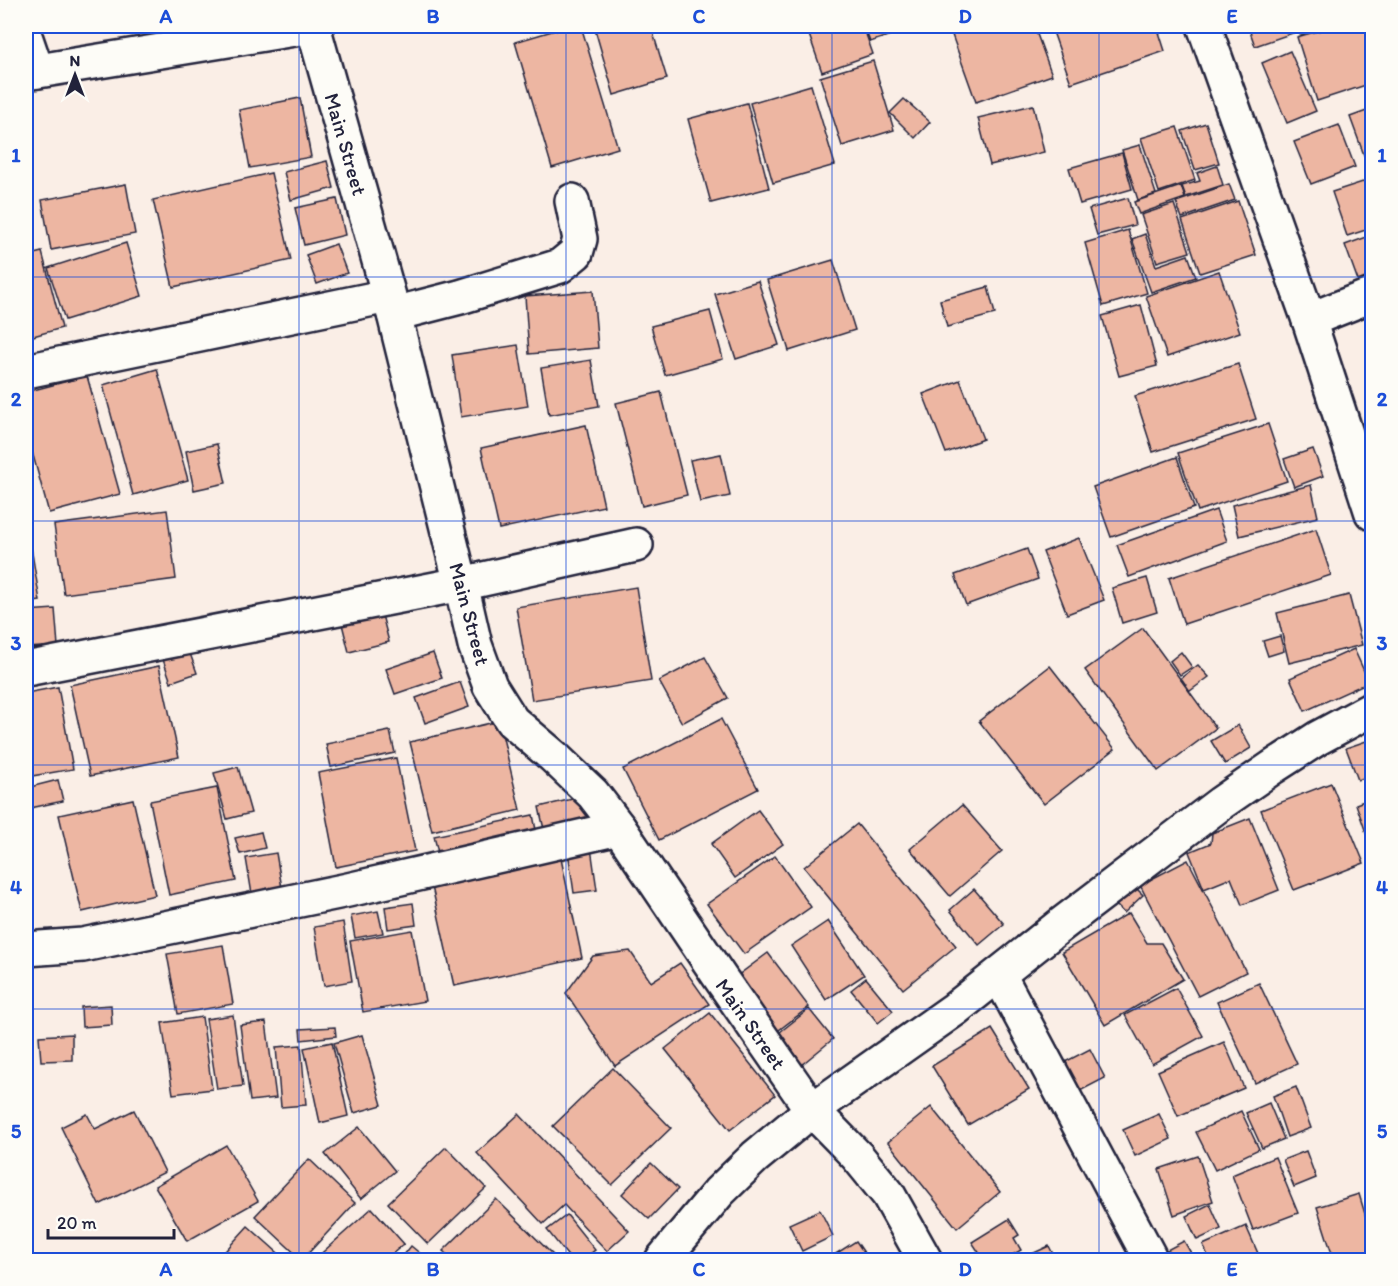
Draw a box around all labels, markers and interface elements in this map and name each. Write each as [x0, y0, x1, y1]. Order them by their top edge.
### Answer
text: A [159, 4, 173, 28]
text: B [427, 4, 440, 28]
text: C [693, 4, 706, 28]
text: D [958, 4, 972, 28]
text: E [1226, 4, 1238, 28]
north arrow [45, 45, 105, 105]
text: N [70, 51, 80, 70]
street label: Main Street [319, 90, 373, 198]
text: 1 [11, 143, 21, 167]
text: 1 [1377, 143, 1387, 167]
text: 2 [11, 387, 22, 411]
text: 2 [1377, 387, 1388, 411]
street label: Main Street [444, 560, 496, 668]
text: 3 [11, 631, 22, 655]
text: 3 [1377, 631, 1388, 655]
text: 4 [10, 875, 22, 899]
text: 4 [1376, 875, 1388, 899]
street label: Main Street [711, 974, 792, 1074]
text: 5 [11, 1119, 22, 1143]
text: 5 [1377, 1119, 1388, 1143]
scale bar [48, 1202, 174, 1240]
text: 20 m [57, 1212, 97, 1234]
text: A [159, 1257, 173, 1281]
text: B [427, 1257, 440, 1281]
text: C [693, 1257, 706, 1281]
text: D [958, 1257, 972, 1281]
text: E [1226, 1257, 1238, 1281]

